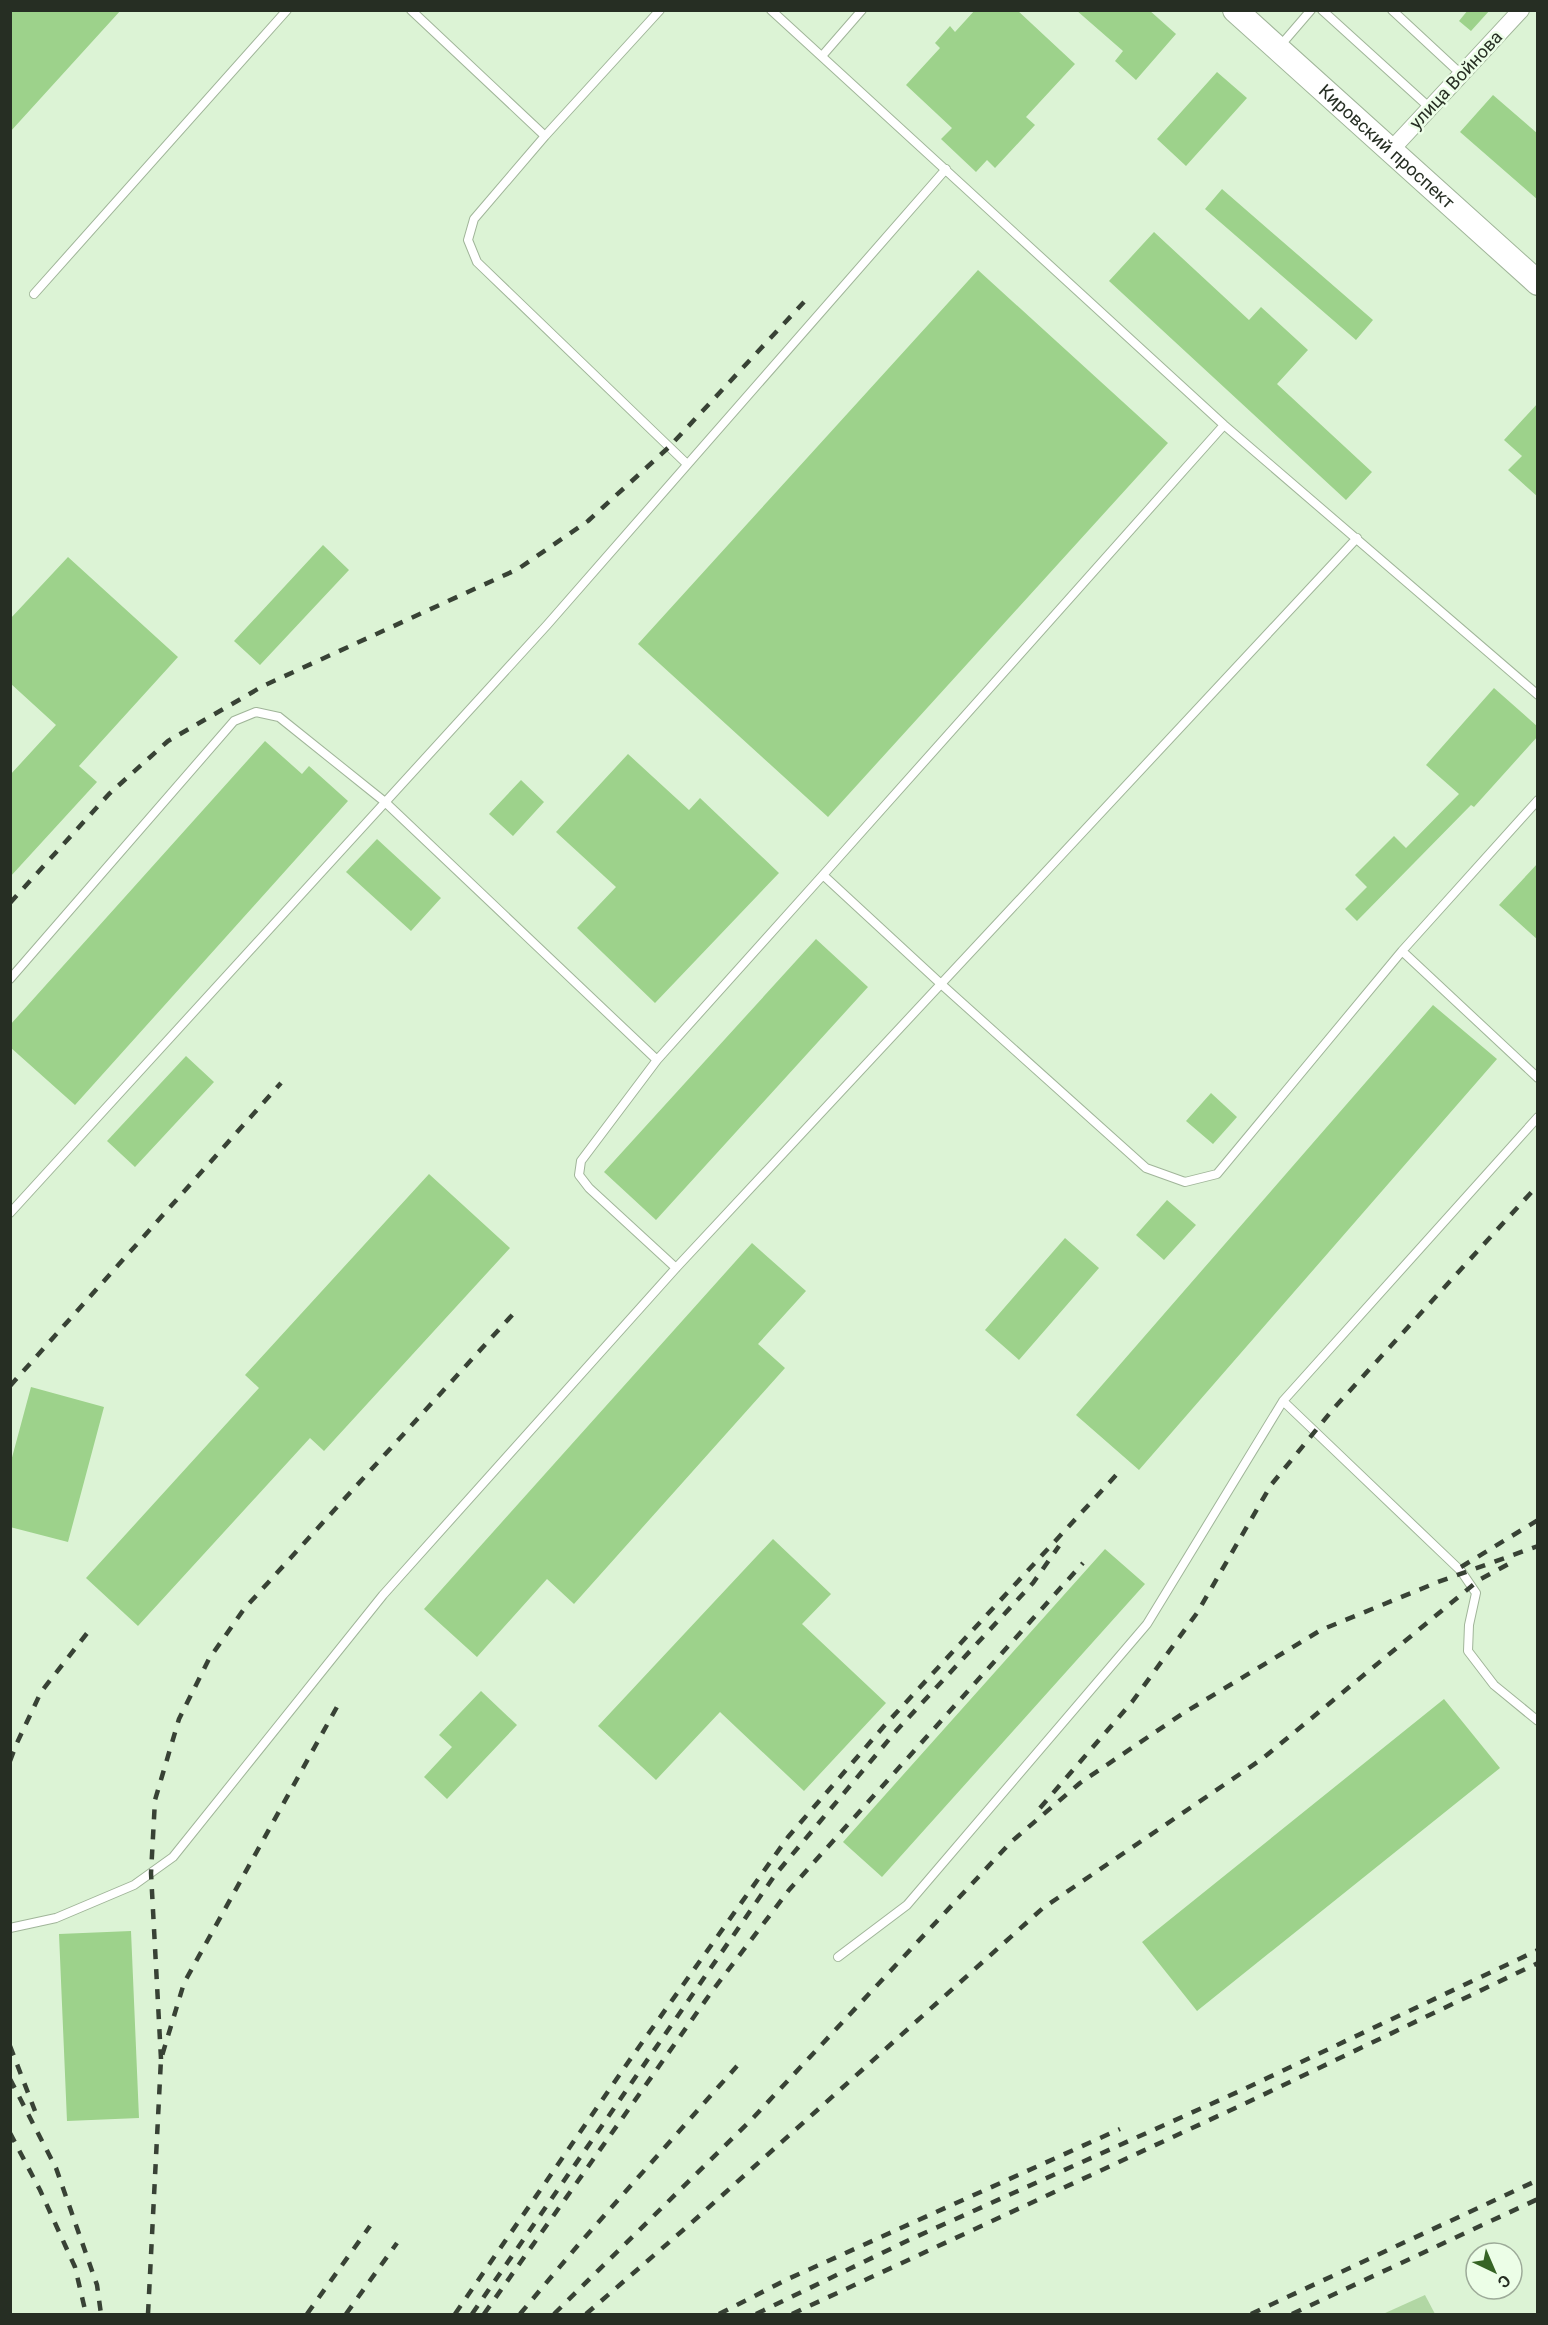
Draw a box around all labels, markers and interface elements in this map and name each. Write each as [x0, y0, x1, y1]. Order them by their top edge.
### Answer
street label: улица Войнова [1405, 26, 1506, 133]
street label: Кировский проспект [1315, 80, 1459, 213]
north arrow [1464, 2241, 1524, 2301]
text: С [1494, 2271, 1514, 2292]

